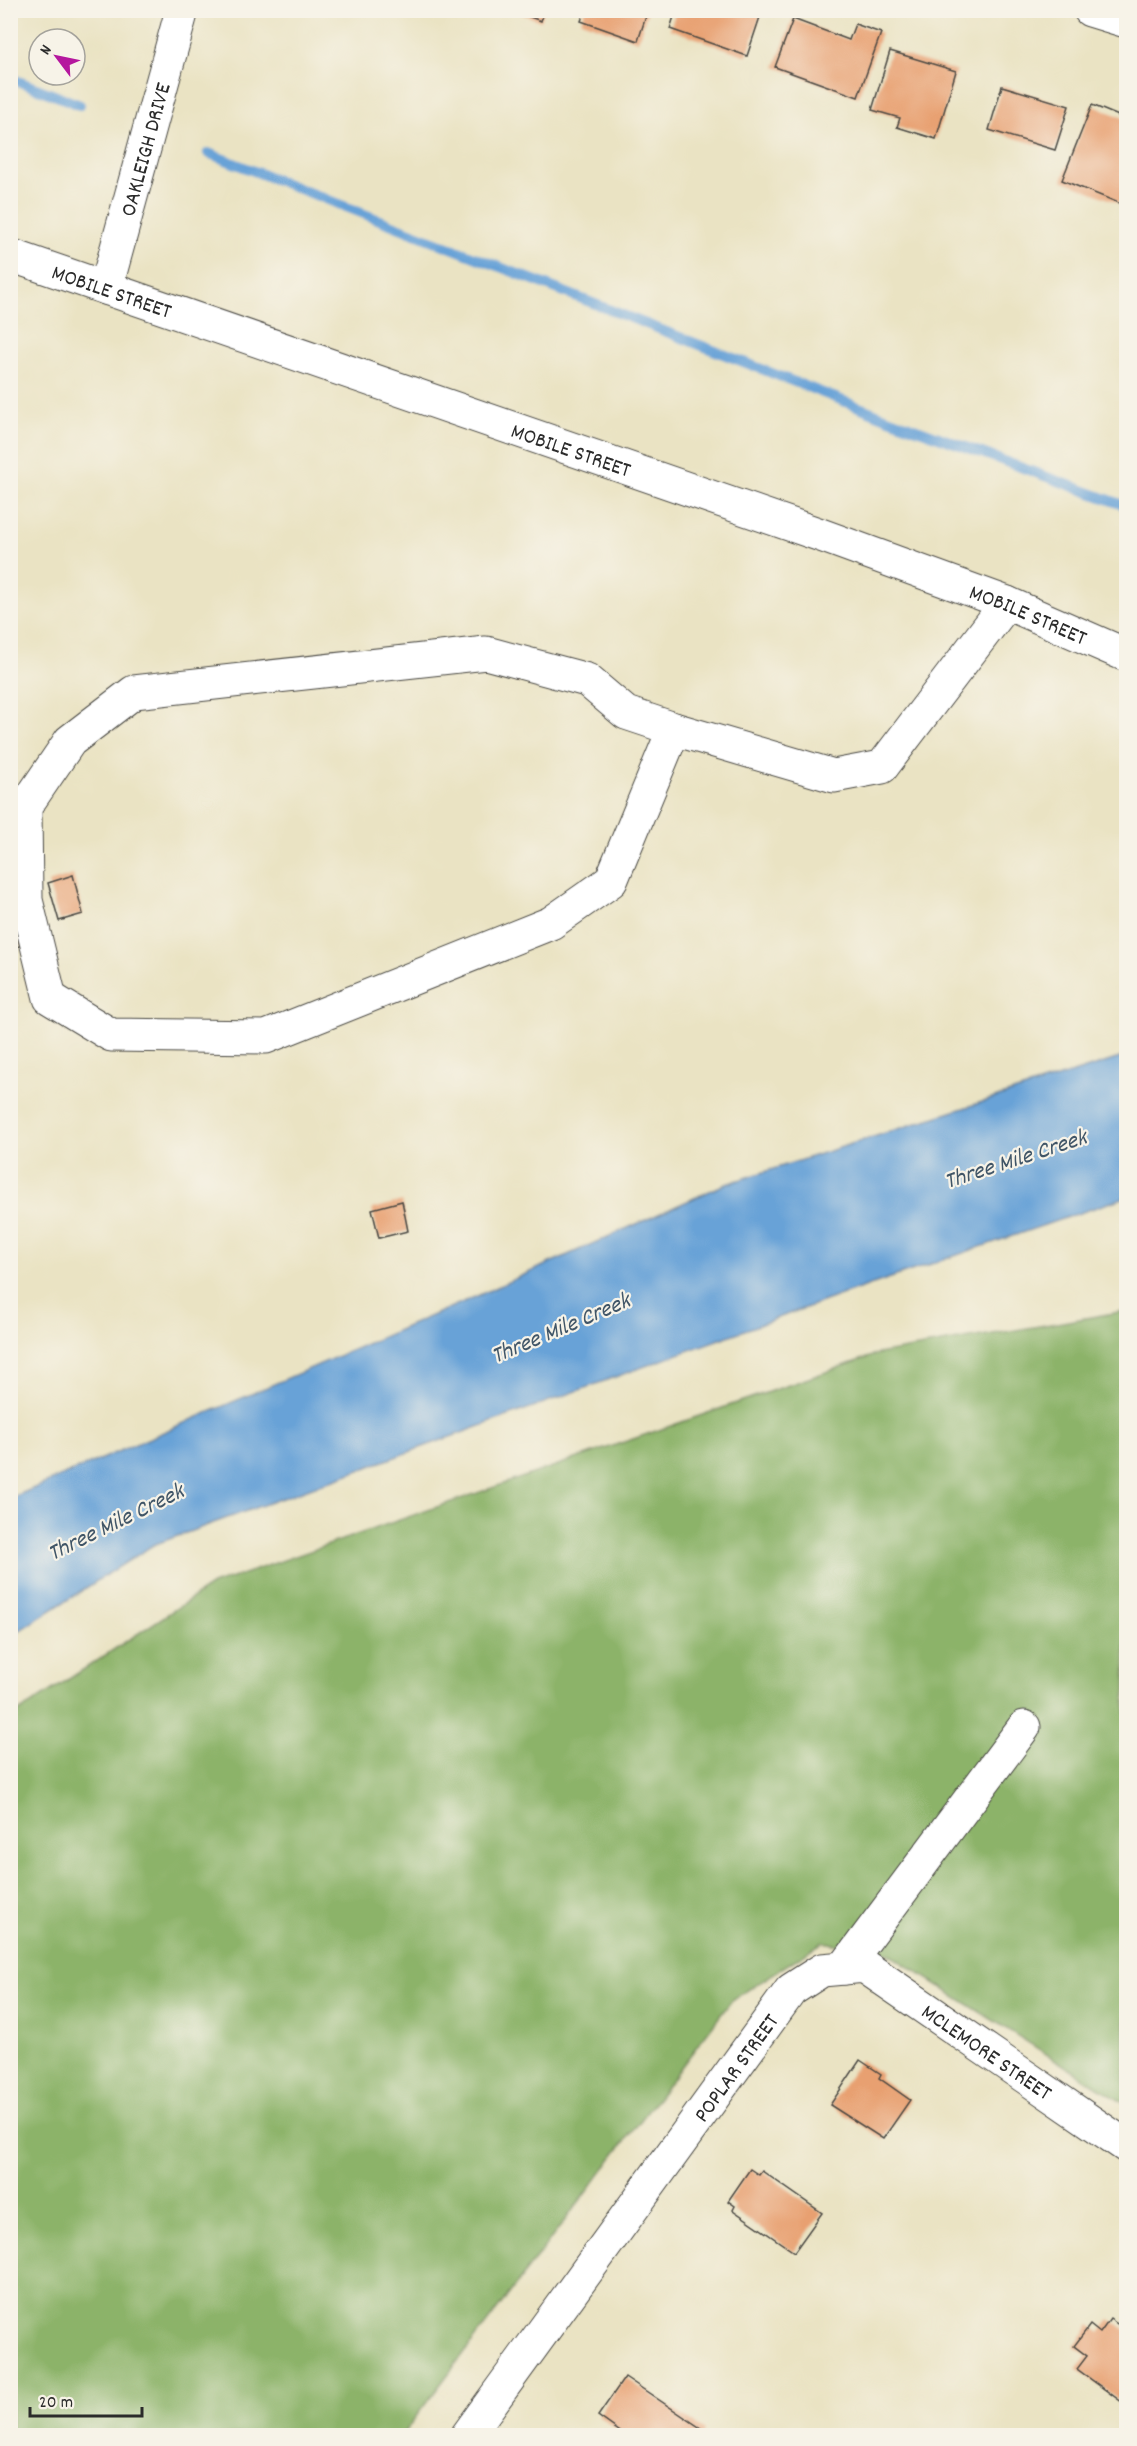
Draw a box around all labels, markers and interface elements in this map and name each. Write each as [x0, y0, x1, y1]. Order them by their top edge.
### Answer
north arrow [27, 27, 87, 87]
text: N [35, 41, 58, 60]
street label: OAKLEIGH DRIVE [114, 80, 180, 220]
street label: MOBILE STREET [47, 259, 175, 329]
street label: MOBILE STREET [506, 417, 635, 487]
street label: MOBILE STREET [964, 579, 1091, 655]
water label: Three Mile Creek [940, 1121, 1094, 1200]
water label: Three Mile Creek [486, 1284, 638, 1374]
water label: Three Mile Creek [42, 1475, 192, 1571]
street label: MCLEMORE STREET [914, 1998, 1057, 2110]
street label: POPLAR STREET [688, 2008, 788, 2130]
scale bar [30, 2380, 142, 2418]
text: 20 m [39, 2391, 73, 2416]

